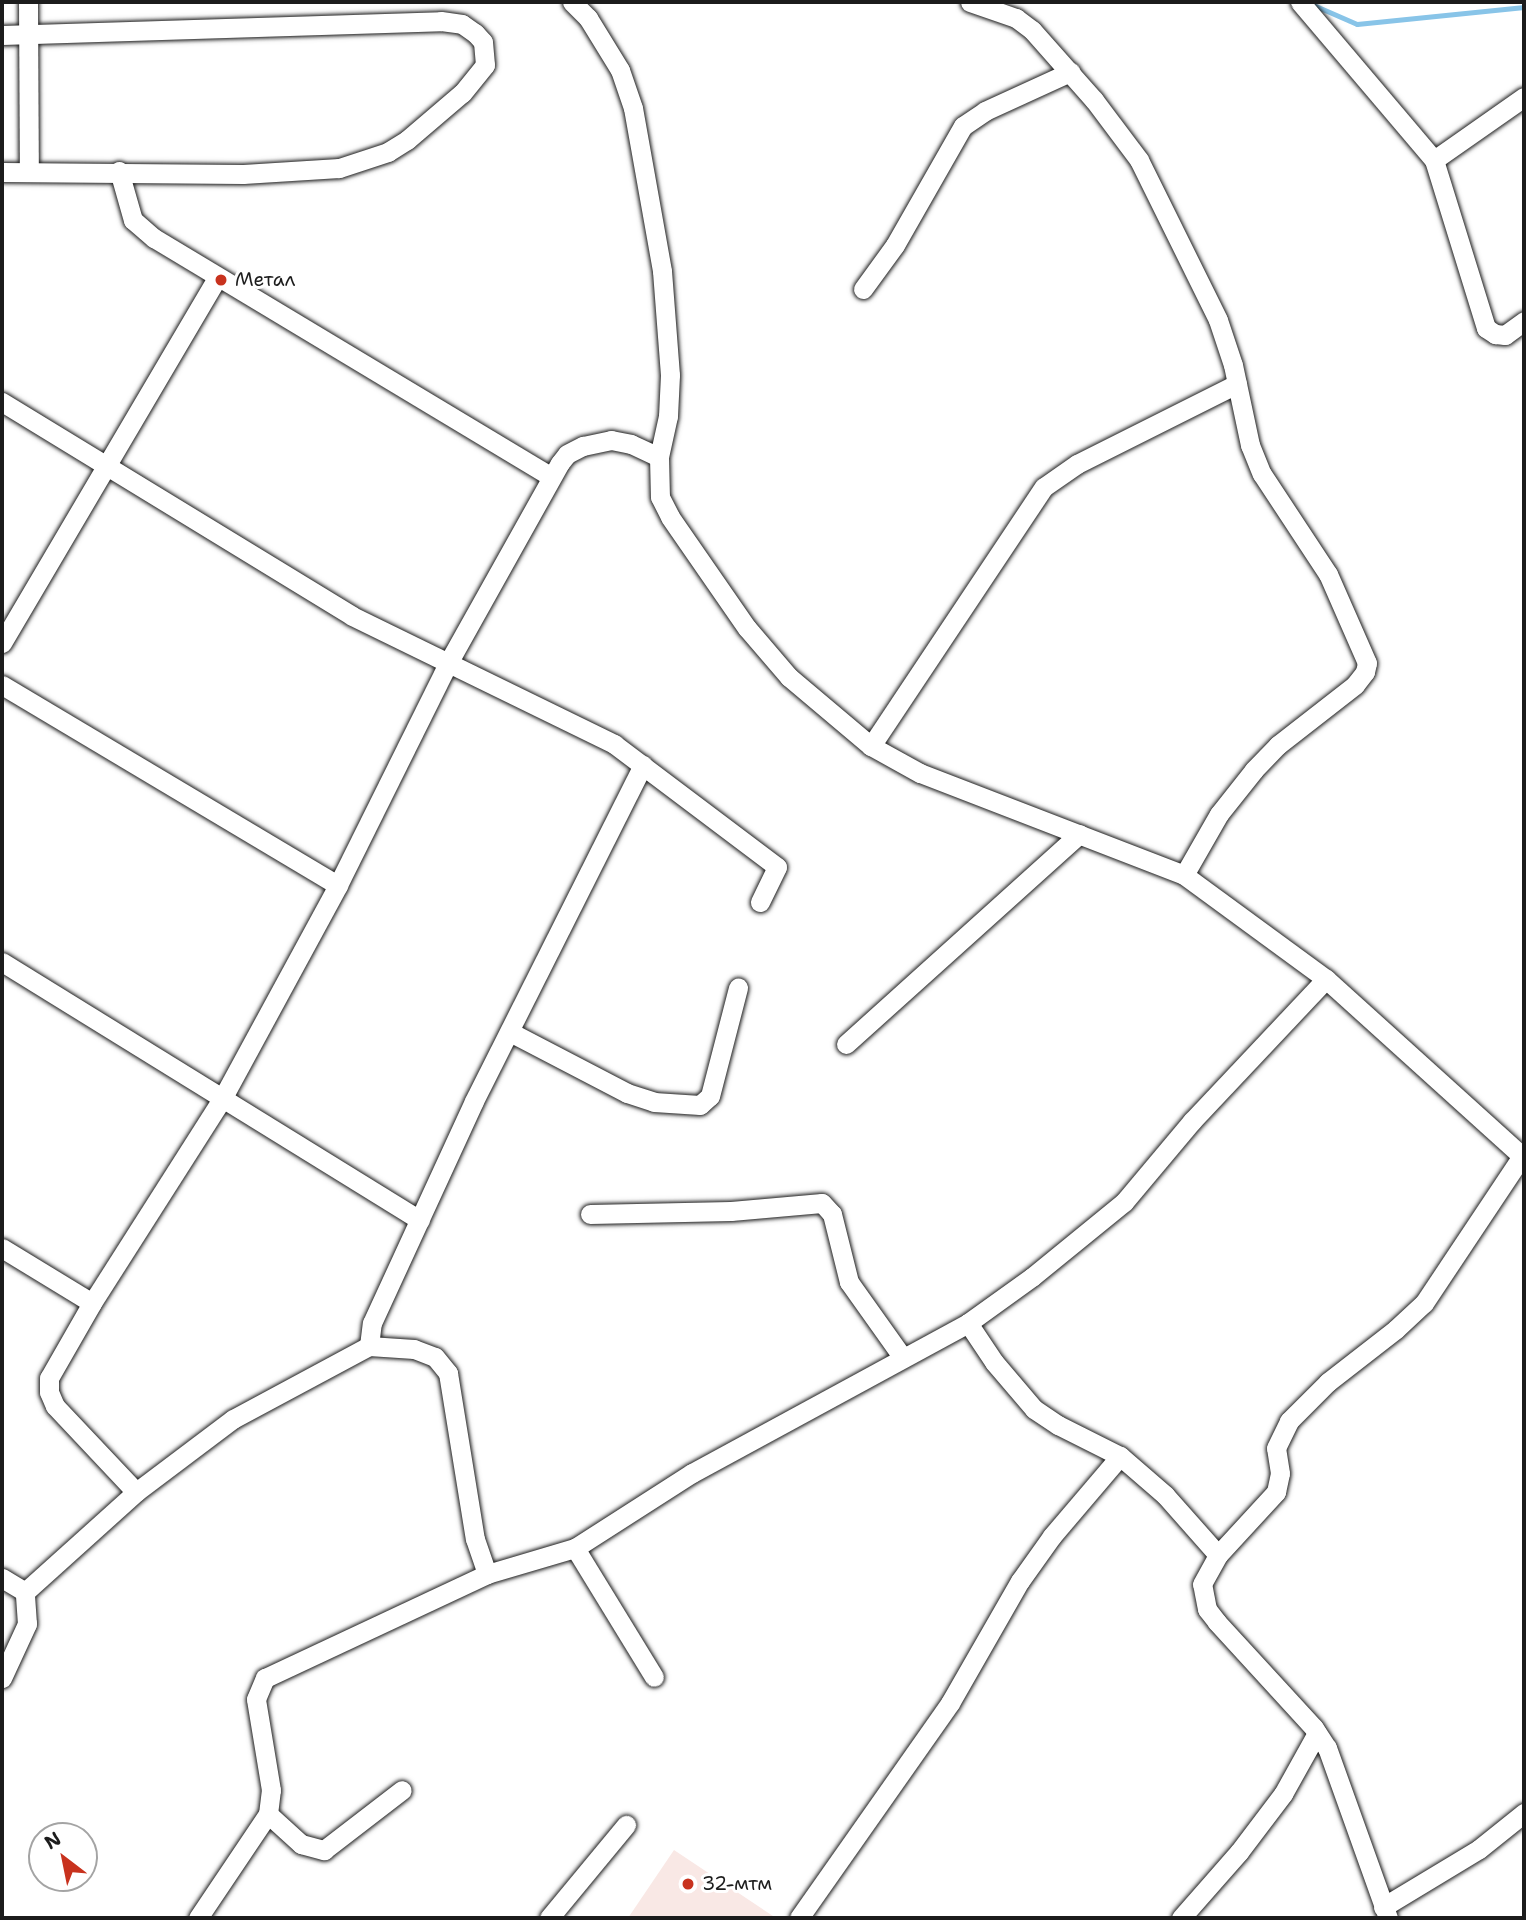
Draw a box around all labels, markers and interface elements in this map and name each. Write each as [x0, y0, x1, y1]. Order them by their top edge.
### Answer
place label: Метал [235, 269, 295, 291]
marker: Метал [213, 272, 229, 288]
north arrow [28, 1822, 98, 1892]
text: N [40, 1826, 66, 1855]
place label: 32-мтм [702, 1873, 772, 1895]
marker: 32-мтм [680, 1876, 696, 1892]

